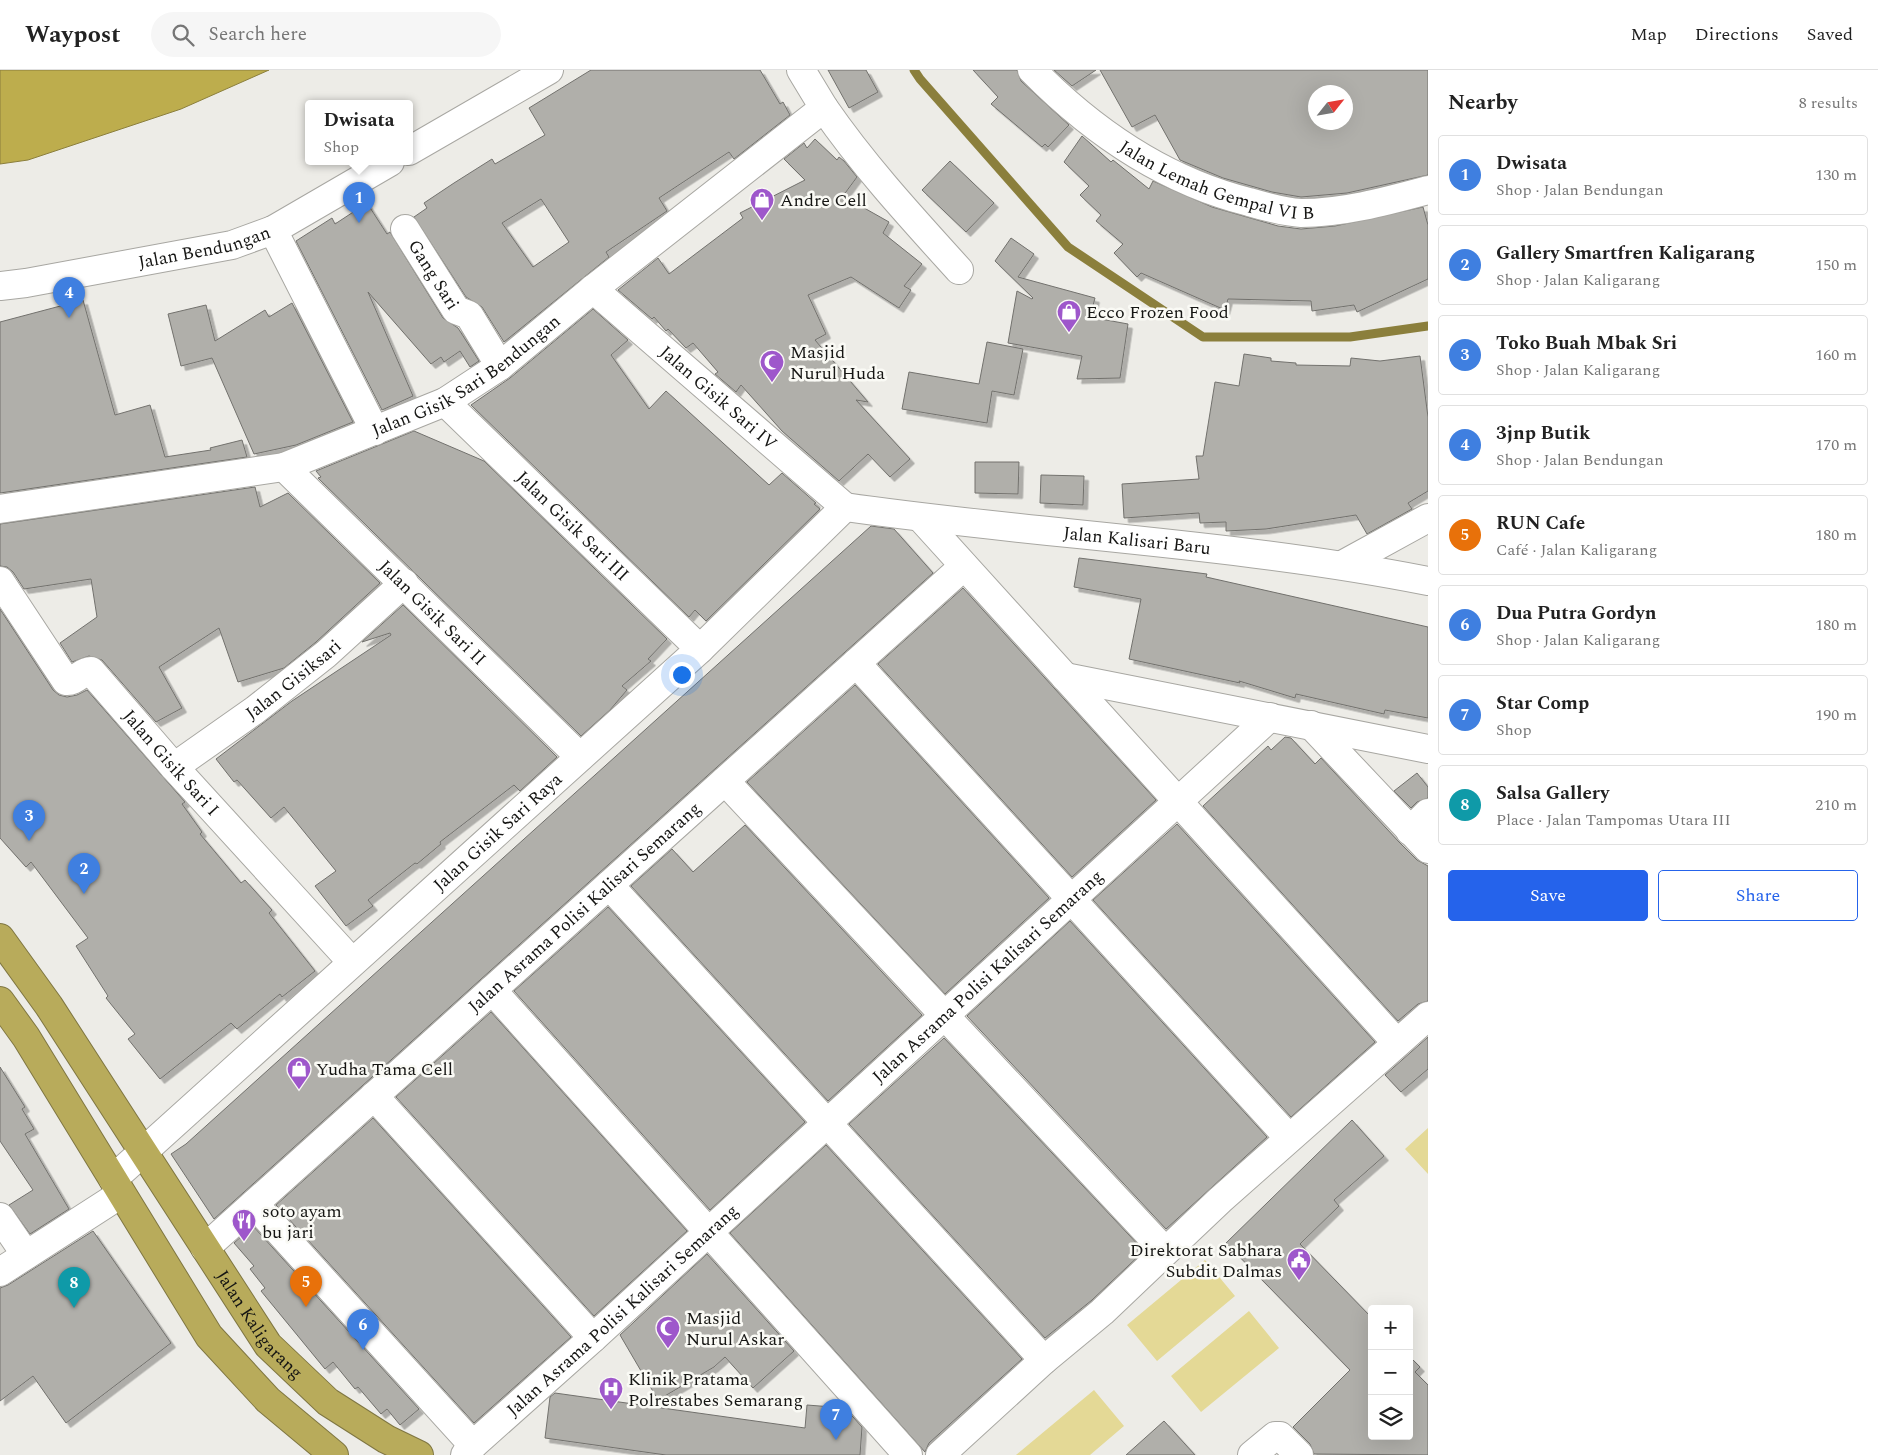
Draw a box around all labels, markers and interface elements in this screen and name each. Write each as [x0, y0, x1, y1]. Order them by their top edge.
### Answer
search box [151, 12, 501, 57]
text: Waypost [25, 17, 121, 53]
text: Search here [209, 20, 307, 49]
icon: search [169, 21, 197, 49]
text: Map [1631, 21, 1667, 48]
text: Directions [1695, 21, 1779, 48]
text: Saved [1807, 21, 1853, 48]
north arrow [1308, 85, 1353, 130]
text: Nearby [1448, 87, 1518, 119]
text: 8 results [1799, 91, 1858, 115]
popup [305, 100, 413, 165]
text: Dwisata [323, 106, 395, 135]
street label: Jalan Lemah Gempal VI B [1114, 133, 1314, 227]
text: Shop [323, 135, 359, 159]
text: Dwisata [1496, 149, 1567, 178]
text: 1 [1461, 163, 1469, 187]
text: 130 m [1815, 163, 1857, 187]
text: Shop · Jalan Bendungan [1496, 178, 1663, 202]
pin: 1 [343, 182, 375, 223]
shop icon: Andre Cell [749, 187, 775, 221]
place label: Andre Cell [780, 187, 867, 214]
street label: Jalan Bendungan [136, 219, 274, 276]
street label: Gang Sari [401, 234, 466, 315]
text: Gallery Smartfren Kaligarang [1496, 239, 1755, 268]
text: 2 [1461, 253, 1469, 277]
text: 150 m [1815, 253, 1857, 277]
text: Shop · Jalan Kaligarang [1496, 268, 1660, 292]
pin: 4 [53, 277, 85, 318]
shop icon: Ecco Frozen Food [1056, 299, 1082, 333]
place label: Ecco Frozen Food [1086, 299, 1229, 326]
street label: Jalan Gisik Sari Bendungan [368, 308, 566, 444]
text: Toko Buah Mbak Sri [1496, 329, 1677, 358]
street label: Jalan Gisik Sari IV [654, 339, 783, 456]
place label: Masjid Nurul Huda [790, 339, 885, 387]
text: 3 [1461, 343, 1469, 367]
text: 160 m [1815, 343, 1857, 367]
mosque icon: Masjid Nurul Huda [759, 349, 785, 383]
text: Shop · Jalan Kaligarang [1496, 358, 1660, 382]
text: 3jnp Butik [1496, 419, 1590, 448]
text: 4 [1461, 433, 1469, 457]
text: 170 m [1815, 433, 1857, 457]
text: Shop · Jalan Bendungan [1496, 448, 1663, 472]
street label: Jalan Gisik Sari III [510, 464, 636, 587]
text: RUN Cafe [1496, 509, 1585, 538]
street label: Jalan Kalisari Baru [1062, 519, 1212, 562]
text: 5 [1461, 523, 1469, 547]
text: 180 m [1815, 523, 1857, 547]
text: Café · Jalan Kaligarang [1496, 538, 1657, 562]
street label: Jalan Gisik Sari II [372, 553, 493, 672]
text: Dua Putra Gordyn [1496, 599, 1656, 628]
text: 6 [1461, 613, 1469, 637]
text: 180 m [1815, 613, 1857, 637]
text: Shop · Jalan Kaligarang [1496, 628, 1660, 652]
street label: Jalan Gisiksari [240, 633, 347, 726]
your location [669, 662, 695, 688]
text: Star Comp [1496, 689, 1589, 718]
street label: Jalan Gisik Sari I [116, 703, 226, 822]
text: 7 [1461, 703, 1469, 727]
text: 190 m [1815, 703, 1857, 727]
text: Shop [1496, 718, 1532, 742]
street label: Jalan Gisik Sari Raya [427, 766, 568, 898]
text: Salsa Gallery [1496, 779, 1609, 808]
text: 8 [1461, 793, 1469, 817]
text: 210 m [1815, 793, 1857, 817]
street label: Jalan Asrama Polisi Kalisari Semarang [462, 795, 707, 1019]
pin: 3 [13, 800, 45, 841]
text: Place · Jalan Tampomas Utara III [1496, 808, 1731, 832]
pin: 2 [68, 853, 100, 894]
street label: Jalan Asrama Polisi Kalisari Semarang [866, 863, 1109, 1089]
button: Save [1448, 870, 1648, 921]
button: Share [1658, 870, 1858, 921]
shop icon: Yudha Tama Cell [286, 1056, 312, 1090]
place label: Yudha Tama Cell [316, 1056, 453, 1083]
place label: soto ayam bu jari [262, 1198, 342, 1246]
street label: Jalan Asrama Polisi Kalisari Semarang [500, 1198, 744, 1423]
restaurant icon: soto ayam bu jari [231, 1208, 257, 1242]
place label: Direktorat Sabhara Subdit Dalmas [1130, 1237, 1282, 1285]
public building icon: Direktorat Sabhara Subdit Dalmas [1286, 1247, 1312, 1281]
street label: Jalan Kaligarang [209, 1265, 309, 1385]
pin: 5 [290, 1266, 322, 1307]
pin: 8 [58, 1267, 90, 1308]
place label: Masjid Nurul Askar [686, 1305, 784, 1353]
map controls [1368, 1305, 1413, 1440]
button: + [1368, 1305, 1413, 1350]
pin: 6 [347, 1309, 379, 1350]
mosque icon: Masjid Nurul Askar [655, 1315, 681, 1349]
button: − [1368, 1350, 1413, 1395]
place label: Klinik Pratama Polrestabes Semarang [628, 1366, 803, 1414]
hospital icon: Klinik Pratama Polrestabes Semarang [598, 1376, 624, 1410]
button: layers [1368, 1395, 1413, 1440]
pin: 7 [820, 1399, 852, 1440]

